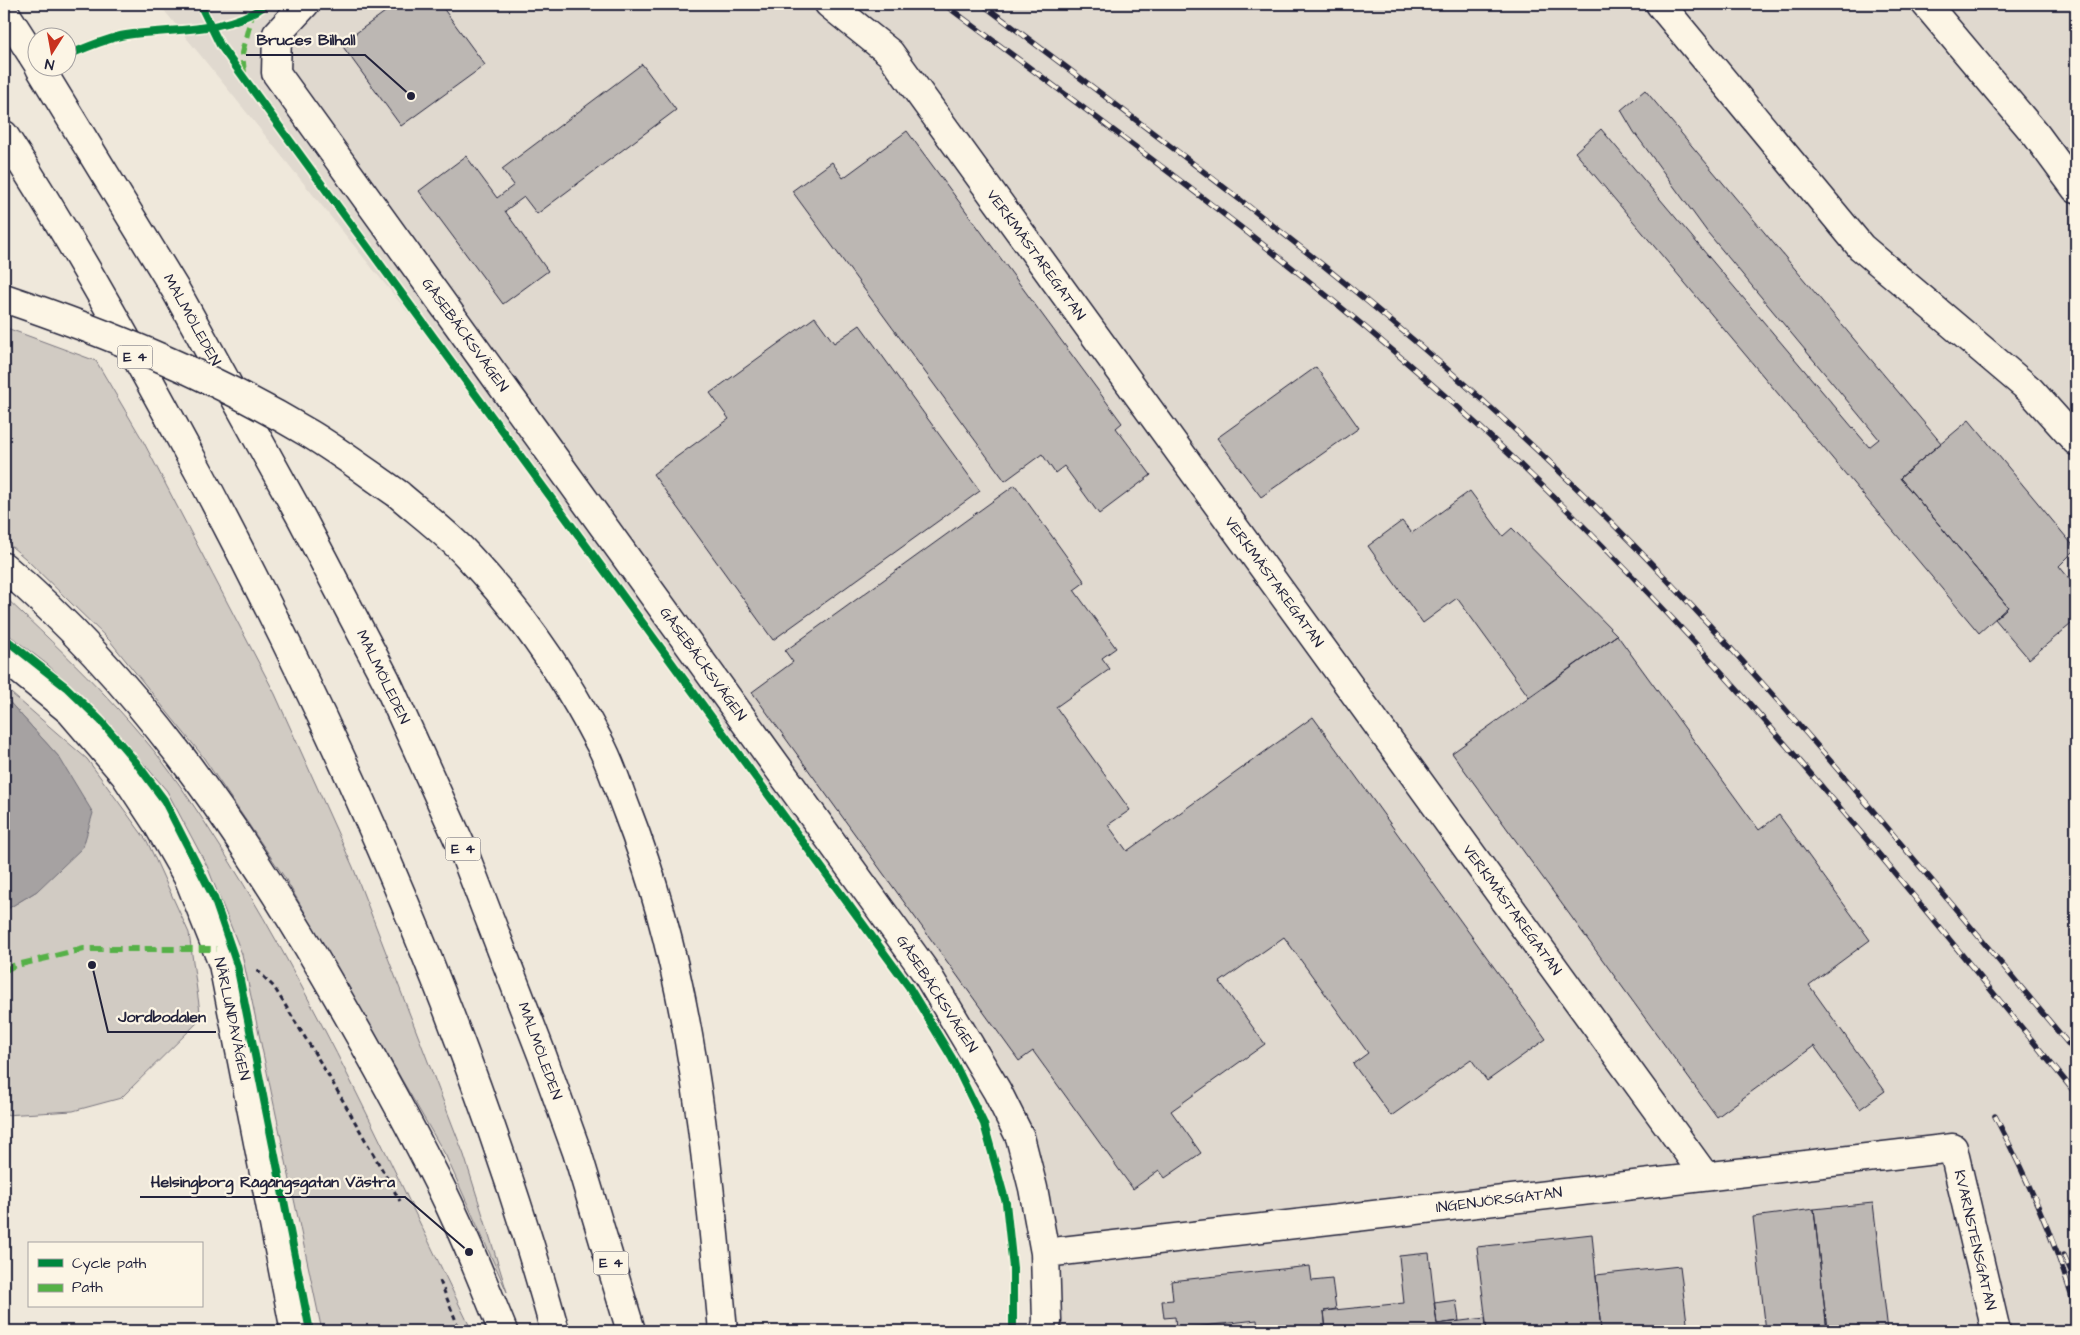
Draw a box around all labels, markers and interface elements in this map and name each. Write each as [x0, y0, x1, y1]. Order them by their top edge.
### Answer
callout: Bruces Bilhall [246, 24, 365, 55]
north arrow [28, 28, 78, 78]
text: Bruces Bilhall [257, 29, 356, 51]
text: N [43, 53, 56, 74]
street label: VERKMÄSTAREGATAN [981, 185, 1091, 325]
street label: MALMÖLEDEN [158, 270, 226, 370]
street label: GÅSEBÄCKSVÄGEN [417, 274, 513, 396]
road number: E 4 [118, 346, 152, 368]
street label: VERKMÄSTAREGATAN [1219, 512, 1329, 652]
street label: GÅSEBÄCKSVÄGEN [655, 603, 751, 725]
street label: MALMÖLEDEN [351, 626, 415, 728]
road number: E 4 [446, 838, 480, 861]
street label: VERKMÄSTAREGATAN [1457, 840, 1567, 980]
street label: GÅSEBÄCKSVÄGEN [891, 931, 983, 1057]
street label: NÄRLUNDAVÄGEN [209, 956, 255, 1082]
street label: MALMÖLEDEN [513, 999, 567, 1103]
callout: Jordbodalen [108, 1001, 216, 1032]
text: Jordbodalen [117, 1006, 206, 1028]
callout: Helsingborg Rågångsgatan Västra [140, 1166, 405, 1197]
street label: KVARNSTENSGATAN [1949, 1168, 2001, 1312]
text: Helsingborg Rågångsgatan Västra [151, 1171, 396, 1195]
street label: INGENJÖRSGATAN [1435, 1182, 1563, 1218]
legend [28, 1242, 202, 1308]
road number: E 4 [594, 1252, 628, 1274]
text: Cycle path [72, 1253, 147, 1275]
text: Path [72, 1277, 103, 1298]

